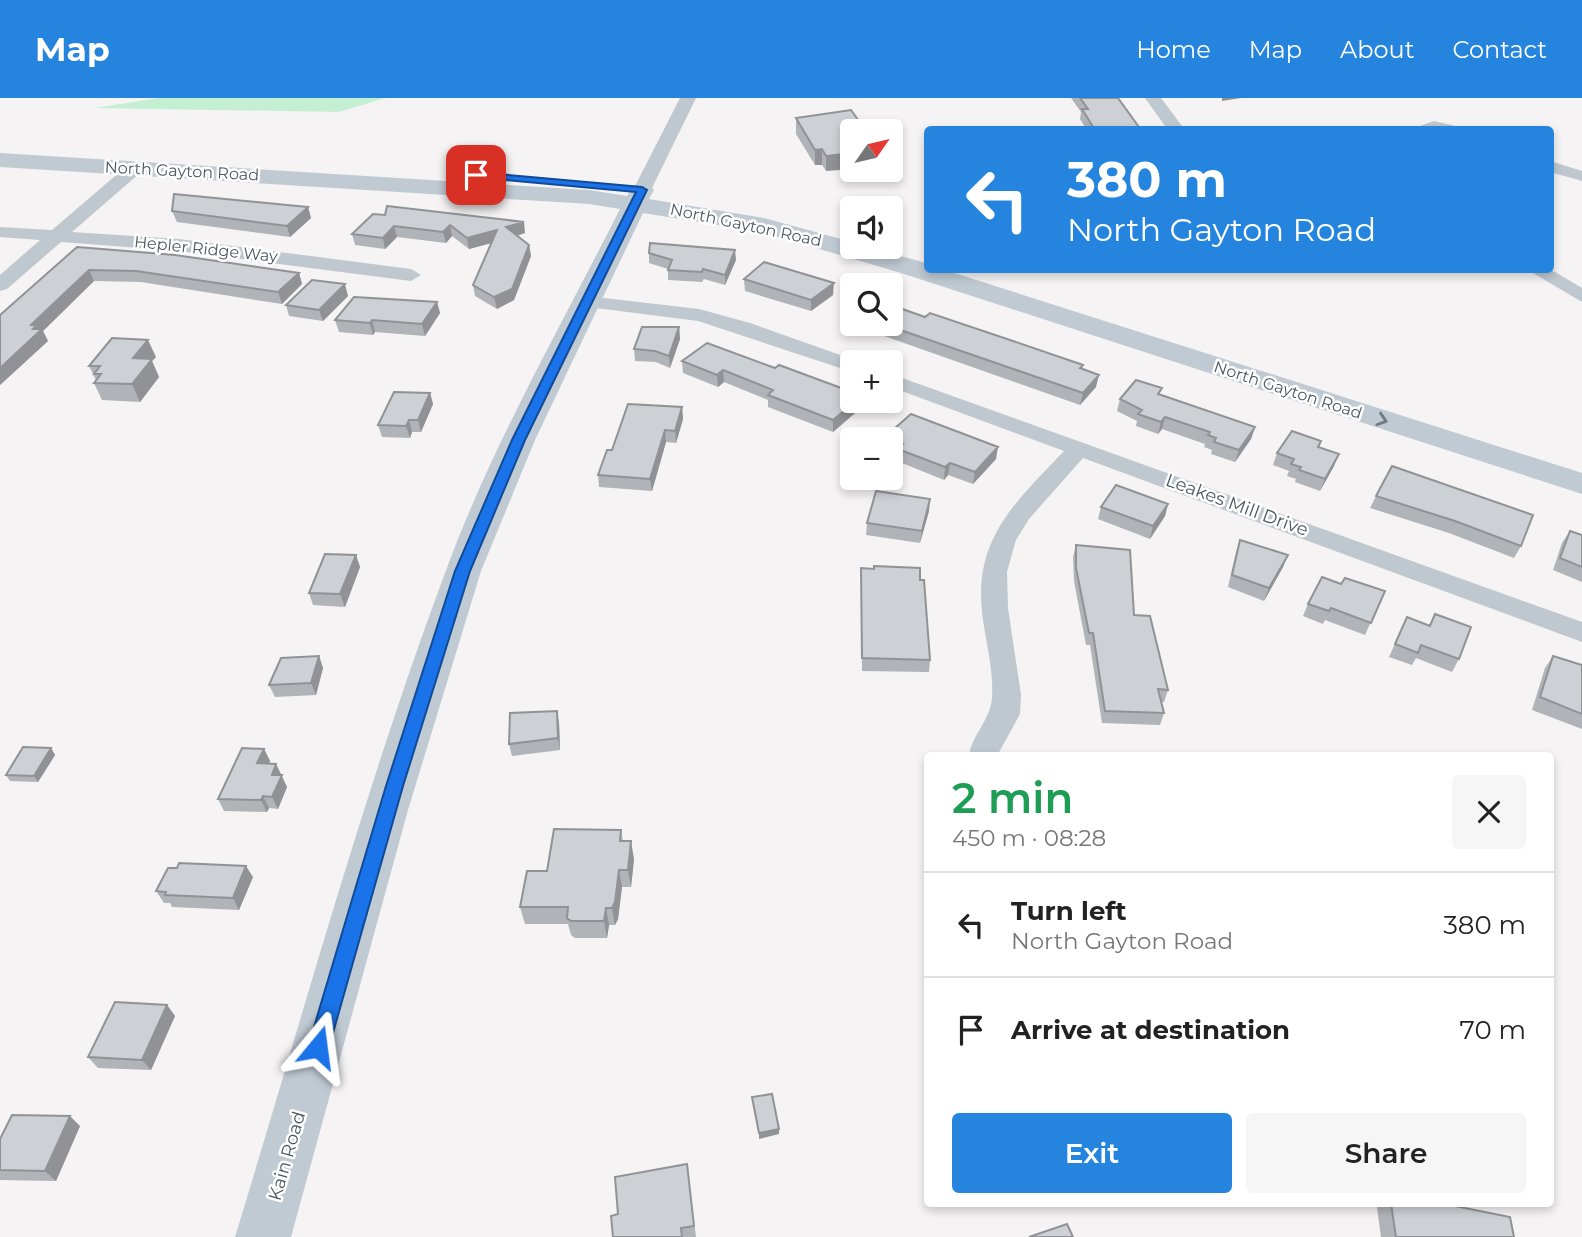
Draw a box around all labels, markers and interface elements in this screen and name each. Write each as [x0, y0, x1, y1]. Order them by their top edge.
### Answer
text: Map [35, 29, 110, 69]
text: Home [1136, 35, 1211, 64]
text: Map [1249, 35, 1302, 64]
text: About [1340, 35, 1414, 64]
text: Contact [1452, 35, 1547, 64]
north arrow [840, 119, 903, 182]
map controls [840, 119, 903, 490]
pin [446, 145, 506, 205]
text: 380 m [1067, 150, 1227, 209]
icon: left [952, 154, 1043, 245]
icon: arrive [457, 156, 495, 194]
street label: North Gayton Road [104, 157, 260, 185]
button: sound [840, 196, 903, 259]
street label: North Gayton Road [668, 200, 824, 250]
text: North Gayton Road [1067, 210, 1376, 249]
street label: Hepler Ridge Way [133, 232, 279, 266]
button: search [840, 273, 903, 336]
button: + [840, 350, 903, 413]
street label: North Gayton Road [1212, 357, 1364, 423]
one-way arrow [1376, 412, 1388, 427]
button: − [840, 427, 903, 490]
street label: Leakes Mill Drive [1163, 469, 1311, 541]
text: 2 min [952, 772, 1073, 824]
button: close [1452, 775, 1526, 849]
text: 450 m · 08:28 [952, 824, 1106, 852]
text: Turn left [1011, 895, 1127, 927]
icon: left [952, 906, 990, 944]
text: 380 m [1443, 909, 1526, 941]
text: North Gayton Road [1011, 927, 1233, 955]
position arrow [281, 1010, 355, 1084]
icon: arrive [952, 1011, 990, 1049]
text: Arrive at destination [1011, 1014, 1290, 1046]
text: 70 m [1460, 1014, 1526, 1046]
street label: Kain Road [264, 1109, 310, 1203]
button: Exit [952, 1113, 1232, 1193]
button: Share [1246, 1113, 1526, 1193]

